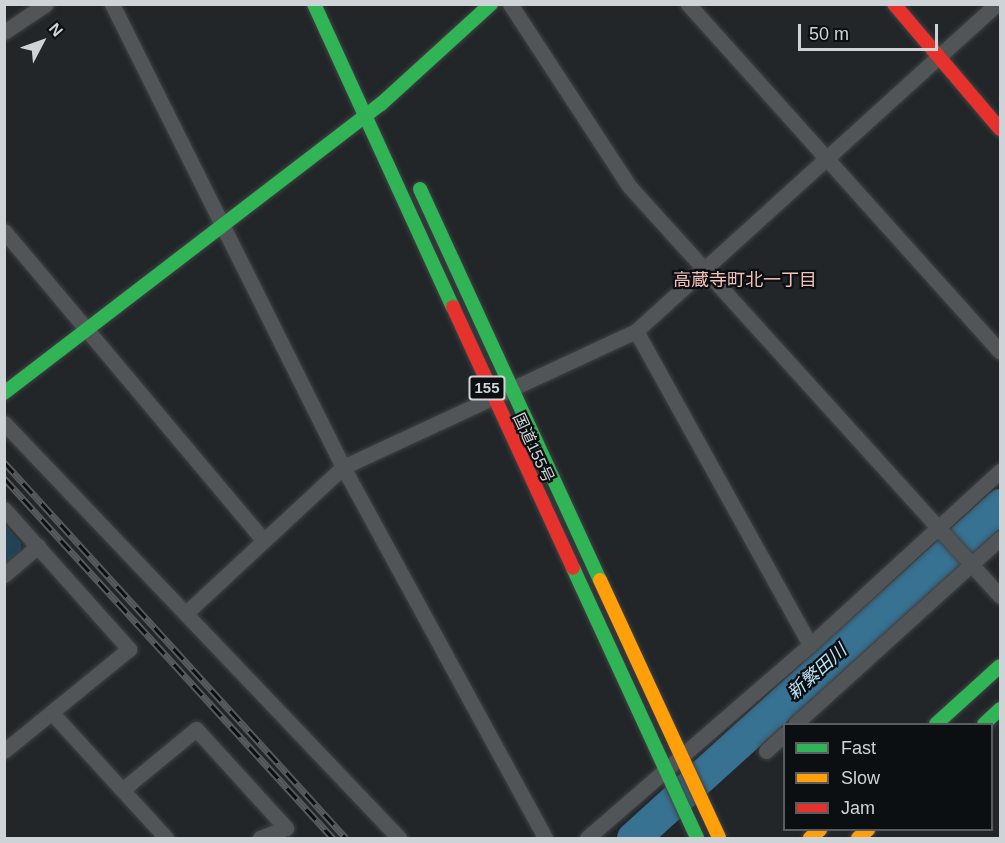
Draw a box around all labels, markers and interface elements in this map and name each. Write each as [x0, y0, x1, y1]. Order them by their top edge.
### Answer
north arrow [12, 12, 72, 72]
scale bar [801, 12, 940, 50]
text: N [46, 20, 66, 40]
text: 50 m [809, 24, 849, 44]
district label: 高蔵寺町北一丁目 [673, 269, 817, 291]
road number: 155 [468, 376, 506, 400]
street label: 国道155号 [509, 410, 557, 486]
water label: 新繁田川 [783, 640, 851, 704]
legend [783, 723, 993, 831]
text: Fast [841, 738, 876, 758]
text: Slow [841, 768, 880, 788]
text: Jam [841, 798, 875, 818]

